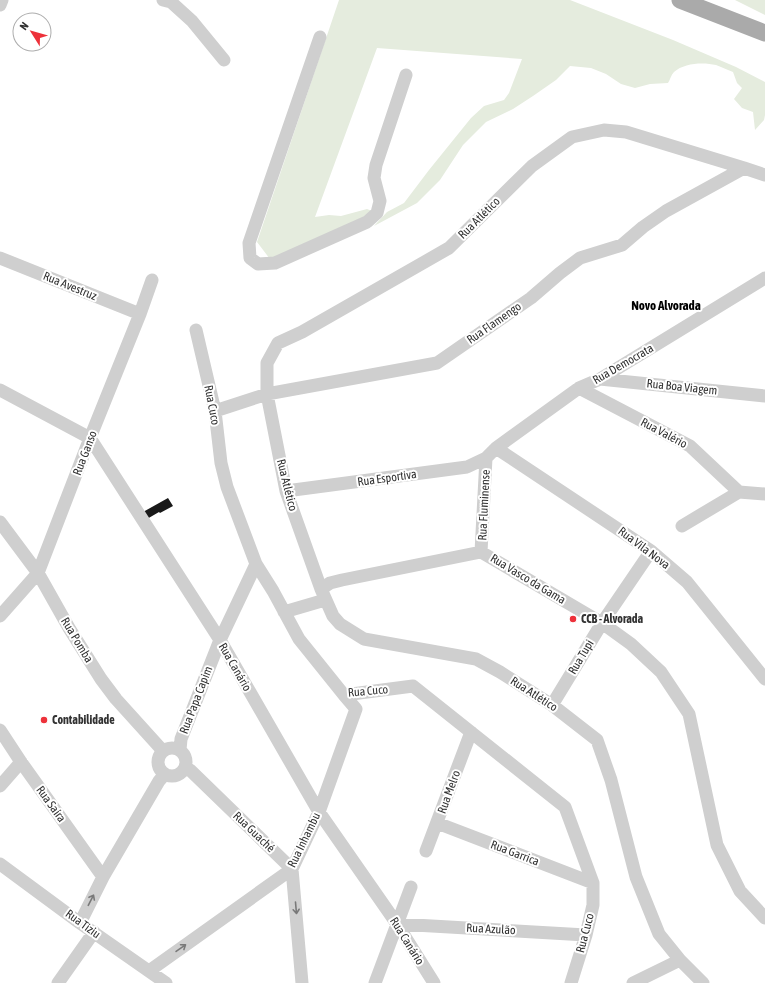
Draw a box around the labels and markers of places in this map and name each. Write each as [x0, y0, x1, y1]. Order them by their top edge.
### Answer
place label: CCB - Alvorada [581, 612, 644, 626]
marker: CCB - Alvorada [568, 614, 578, 624]
place label: Contabilidade [52, 713, 115, 727]
marker: Contabilidade [39, 715, 49, 725]

